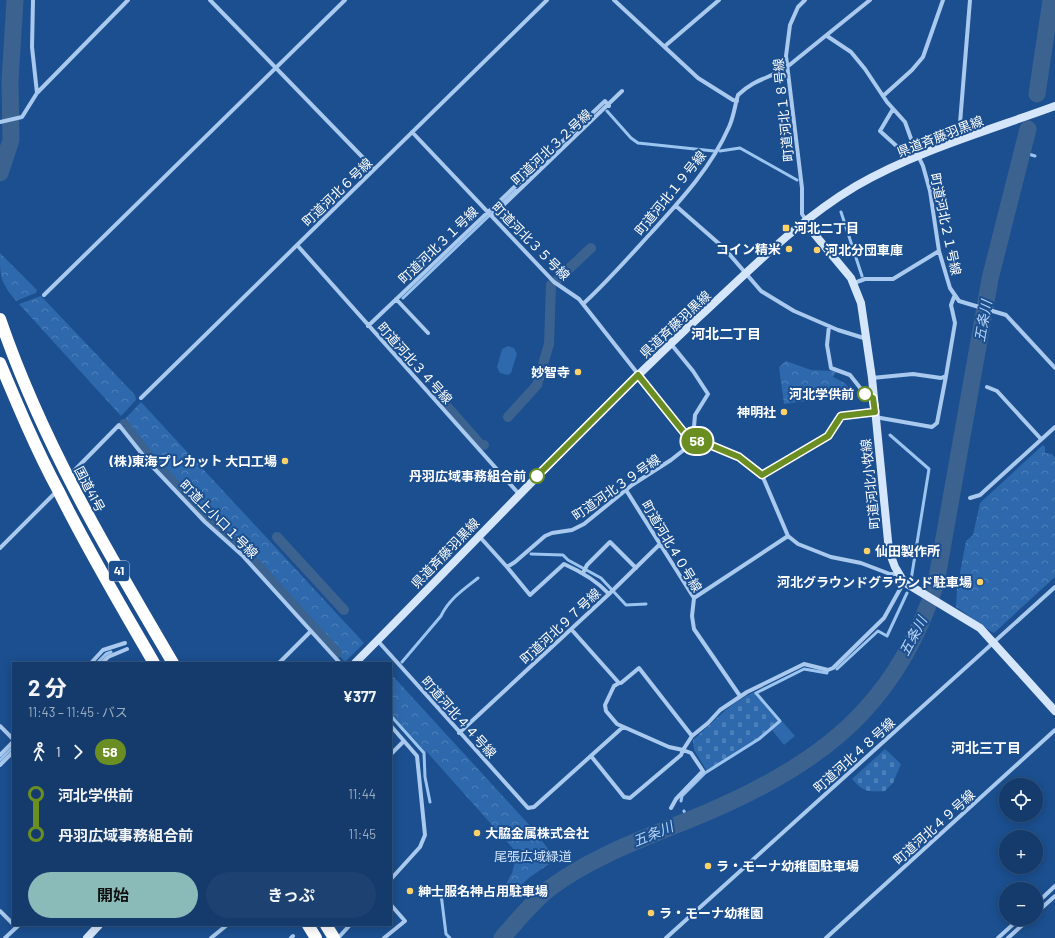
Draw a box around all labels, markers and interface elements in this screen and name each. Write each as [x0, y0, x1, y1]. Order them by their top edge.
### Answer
street label: 町道河北１８号線 [770, 57, 796, 163]
street label: 町道河北３２号線 [508, 106, 594, 188]
street label: 県道斉藤羽黒線 [895, 112, 985, 160]
street label: 町道河北１９号線 [631, 148, 709, 238]
street label: 町道河北６号線 [299, 155, 375, 229]
street label: 町道河北２１号線 [927, 171, 965, 277]
street label: 町道河北３５号線 [489, 199, 573, 283]
street label: 町道河北３１号線 [395, 203, 481, 287]
place label: 河北二丁目 [794, 220, 859, 236]
marker: 河北二丁目 [781, 223, 791, 233]
place label: コイン精米 [716, 241, 781, 257]
place label: 河北分団車庫 [825, 242, 903, 258]
marker: コイン精米 [784, 244, 794, 254]
marker: 河北分団車庫 [812, 245, 822, 255]
street label: 県道斉藤羽黒線 [636, 287, 714, 361]
water label: 五条川 [970, 297, 995, 343]
street label: 町道河北３４号線 [374, 319, 456, 407]
district label: 河北二丁目 [691, 325, 761, 342]
place label: 妙智寺 [531, 364, 570, 380]
marker: 妙智寺 [573, 367, 583, 377]
place label: 河北学供前 [789, 386, 854, 402]
marker: 河北学供前 [857, 386, 873, 402]
place label: 神明社 [737, 404, 776, 420]
marker: 神明社 [779, 407, 789, 417]
line badge: 58 [679, 428, 715, 454]
text: 58 [689, 432, 705, 449]
street label: 町道河北小牧線 [857, 438, 883, 530]
street label: 町道河北３９号線 [569, 451, 663, 523]
place label: (株)東海プレカット 大口工場 [108, 453, 277, 469]
marker: (株)東海プレカット 大口工場 [280, 456, 290, 466]
street label: 国道41号 [71, 463, 109, 515]
place label: 丹羽広域事務組合前 [409, 468, 526, 484]
marker: 丹羽広域事務組合前 [529, 468, 545, 484]
street label: 町道上小口１号線 [177, 477, 261, 561]
street label: 町道河北４０号線 [638, 497, 706, 595]
street label: 県道斉藤羽黒線 [408, 515, 482, 591]
place label: 仙田製作所 [875, 543, 940, 559]
marker: 仙田製作所 [862, 546, 872, 556]
road number: 41 [109, 561, 129, 581]
place label: 河北グラウンドグラウンド駐車場 [777, 574, 972, 590]
marker: 河北グラウンドグラウンド駐車場 [975, 577, 985, 587]
street label: 町道河北９７号線 [517, 585, 603, 667]
water label: 五条川 [895, 611, 931, 658]
street label: 町道河北４４号線 [418, 673, 500, 761]
text: 2 分 [28, 674, 67, 700]
text: ¥377 [343, 687, 376, 705]
text: 11:43 – 11:45 · バス [28, 704, 128, 720]
street label: 町道河北４８号線 [810, 714, 898, 796]
district label: 河北三丁目 [951, 739, 1021, 756]
icon: walk [28, 741, 50, 763]
icon: forward [67, 741, 89, 763]
text: 58 [103, 743, 118, 760]
text: 1 [56, 744, 61, 760]
map controls [999, 778, 1043, 926]
button: locate [999, 778, 1043, 822]
text: 河北学供前 [58, 786, 133, 804]
text: 11:44 [348, 786, 376, 802]
street label: 町道河北４９号線 [890, 786, 978, 868]
water label: 五条川 [630, 817, 677, 850]
place label: 大脇金属株式会社 [485, 825, 589, 841]
text: 丹羽広域事務組合前 [58, 826, 193, 844]
text: 11:45 [349, 826, 376, 842]
marker: 大脇金属株式会社 [472, 828, 482, 838]
button: + [999, 830, 1043, 874]
park label: 尾張広域緑道 [494, 848, 572, 864]
place label: ラ・モーナ幼稚園駐車場 [716, 858, 859, 874]
marker: ラ・モーナ幼稚園駐車場 [703, 861, 713, 871]
button: 開始 [28, 872, 198, 918]
button: きっぷ [206, 872, 376, 918]
button: − [999, 882, 1043, 926]
place label: 紳士服名神占用駐車場 [418, 883, 548, 899]
marker: 紳士服名神占用駐車場 [405, 886, 415, 896]
place label: ラ・モーナ幼稚園 [659, 905, 763, 921]
marker: ラ・モーナ幼稚園 [646, 908, 656, 918]

